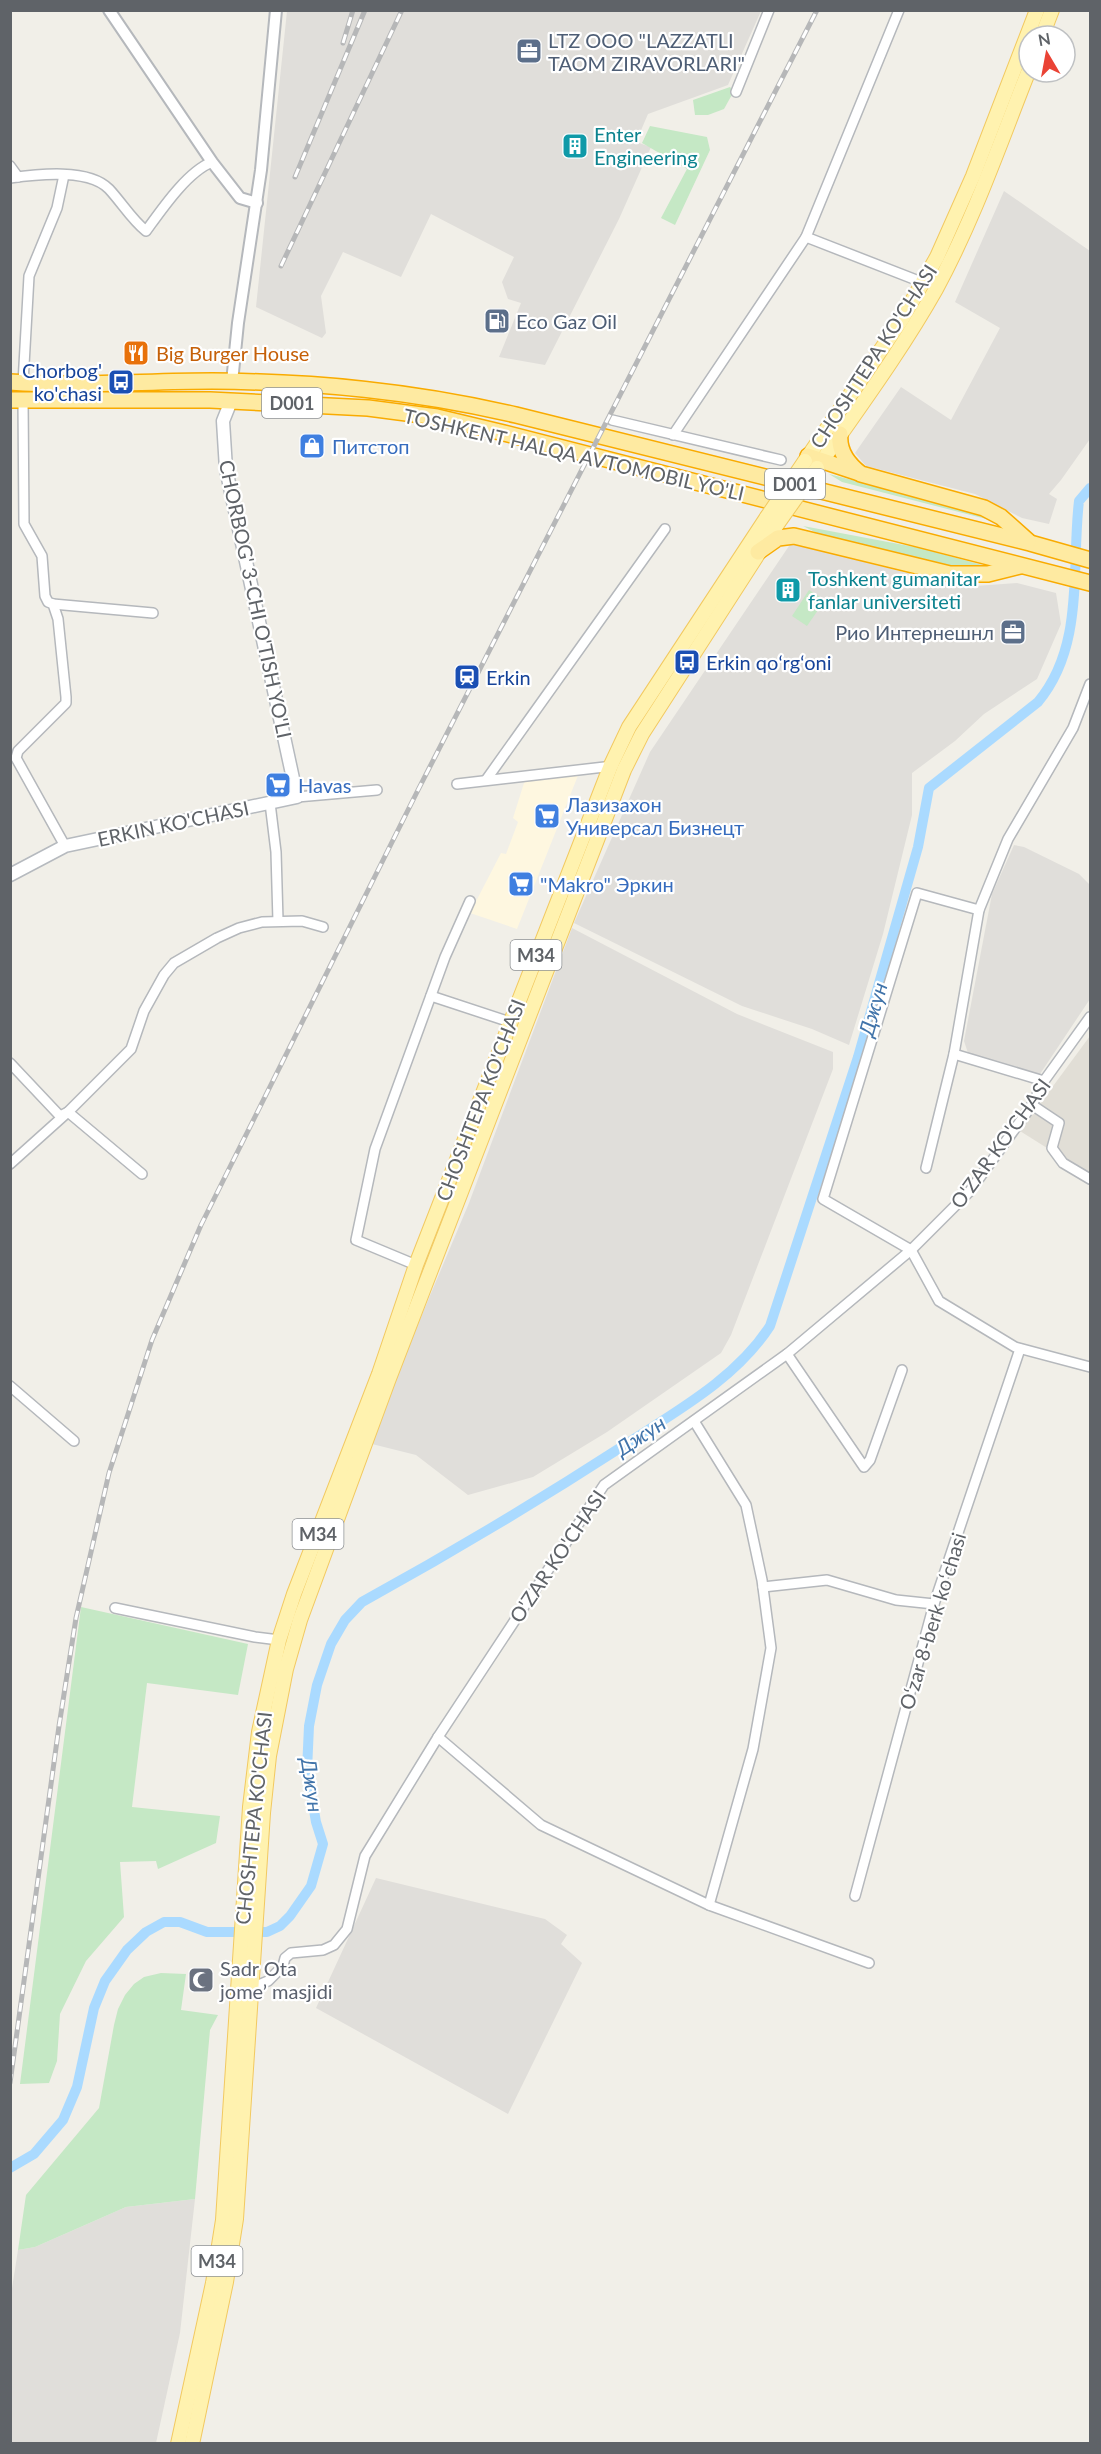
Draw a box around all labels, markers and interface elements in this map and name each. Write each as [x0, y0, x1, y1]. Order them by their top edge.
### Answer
north arrow [1017, 24, 1077, 84]
place label: LTZ OOO "LAZZATLI TAOM ZIRAVORLARI" [548, 28, 745, 75]
text: N [1037, 28, 1052, 49]
office icon: LTZ OOO "LAZZATLI TAOM ZIRAVORLARI" [514, 36, 544, 66]
place label: Enter Engineering [594, 122, 698, 169]
building icon: Enter Engineering [560, 131, 590, 161]
street label: CHOSHTEPA KO'CHASI [805, 260, 941, 452]
fuel station icon: Eco Gaz Oil [482, 306, 512, 336]
place label: Eco Gaz Oil [516, 309, 617, 333]
restaurant icon: Big Burger House [121, 338, 151, 368]
place label: Big Burger House [156, 341, 309, 365]
place label: Chorbog' ko'chasi [22, 358, 102, 405]
bus stop icon: Chorbog' ko'chasi [106, 367, 136, 397]
road number: D001 [262, 388, 322, 418]
street label: TOSHKENT HALQA AVTOMOBIL YO'LI [401, 403, 747, 505]
shop icon: Питстоп [297, 431, 327, 461]
place label: Питстоп [332, 434, 410, 458]
street label: CHORBOG' 3-CHI O'TISH YO'LI [215, 458, 297, 740]
road number: D001 [765, 469, 825, 499]
place label: Toshkent gumanitar fanlar universiteti [808, 566, 981, 613]
building icon: Toshkent gumanitar fanlar universiteti [773, 575, 803, 605]
office icon: Рио Интернешнл [998, 617, 1028, 647]
place label: Рио Интернешнл [835, 620, 994, 644]
bus stop icon: Erkin qoʻrgʻoni [672, 647, 702, 677]
place label: Erkin qoʻrgʻoni [706, 650, 832, 674]
station icon: Erkin [452, 662, 482, 692]
place label: Erkin [486, 665, 531, 689]
supermarket icon: Havas [263, 770, 293, 800]
place label: Havas [298, 773, 351, 797]
place label: Лазизахон Универсал Бизнецт [565, 792, 744, 839]
street label: ERKIN KO'CHASI [95, 795, 251, 851]
supermarket icon: Лазизахон Универсал Бизнецт [532, 801, 562, 831]
supermarket icon: "Makro" Эркин [506, 869, 536, 899]
place label: "Makro" Эркин [540, 872, 674, 896]
road number: M34 [510, 940, 562, 970]
water label: Джун [852, 979, 892, 1041]
street label: CHOSHTEPA KO'CHASI [430, 996, 530, 1204]
street label: O'ZAR KO'CHASI [945, 1073, 1055, 1213]
water label: Джун [609, 1410, 670, 1461]
street label: O'ZAR KO'CHASI [504, 1485, 610, 1627]
road number: M34 [292, 1519, 344, 1549]
street label: Oʻzar 8-berk koʻchasi [894, 1530, 970, 1712]
street label: CHOSHTEPA KO'CHASI [230, 1710, 276, 1926]
water label: Джун [297, 1754, 329, 1814]
place label: Sadr Ota jome’ masjidi [219, 1956, 333, 2003]
mosque icon: Sadr Ota jome’ masjidi [186, 1965, 216, 1995]
road number: M34 [192, 2246, 242, 2276]

